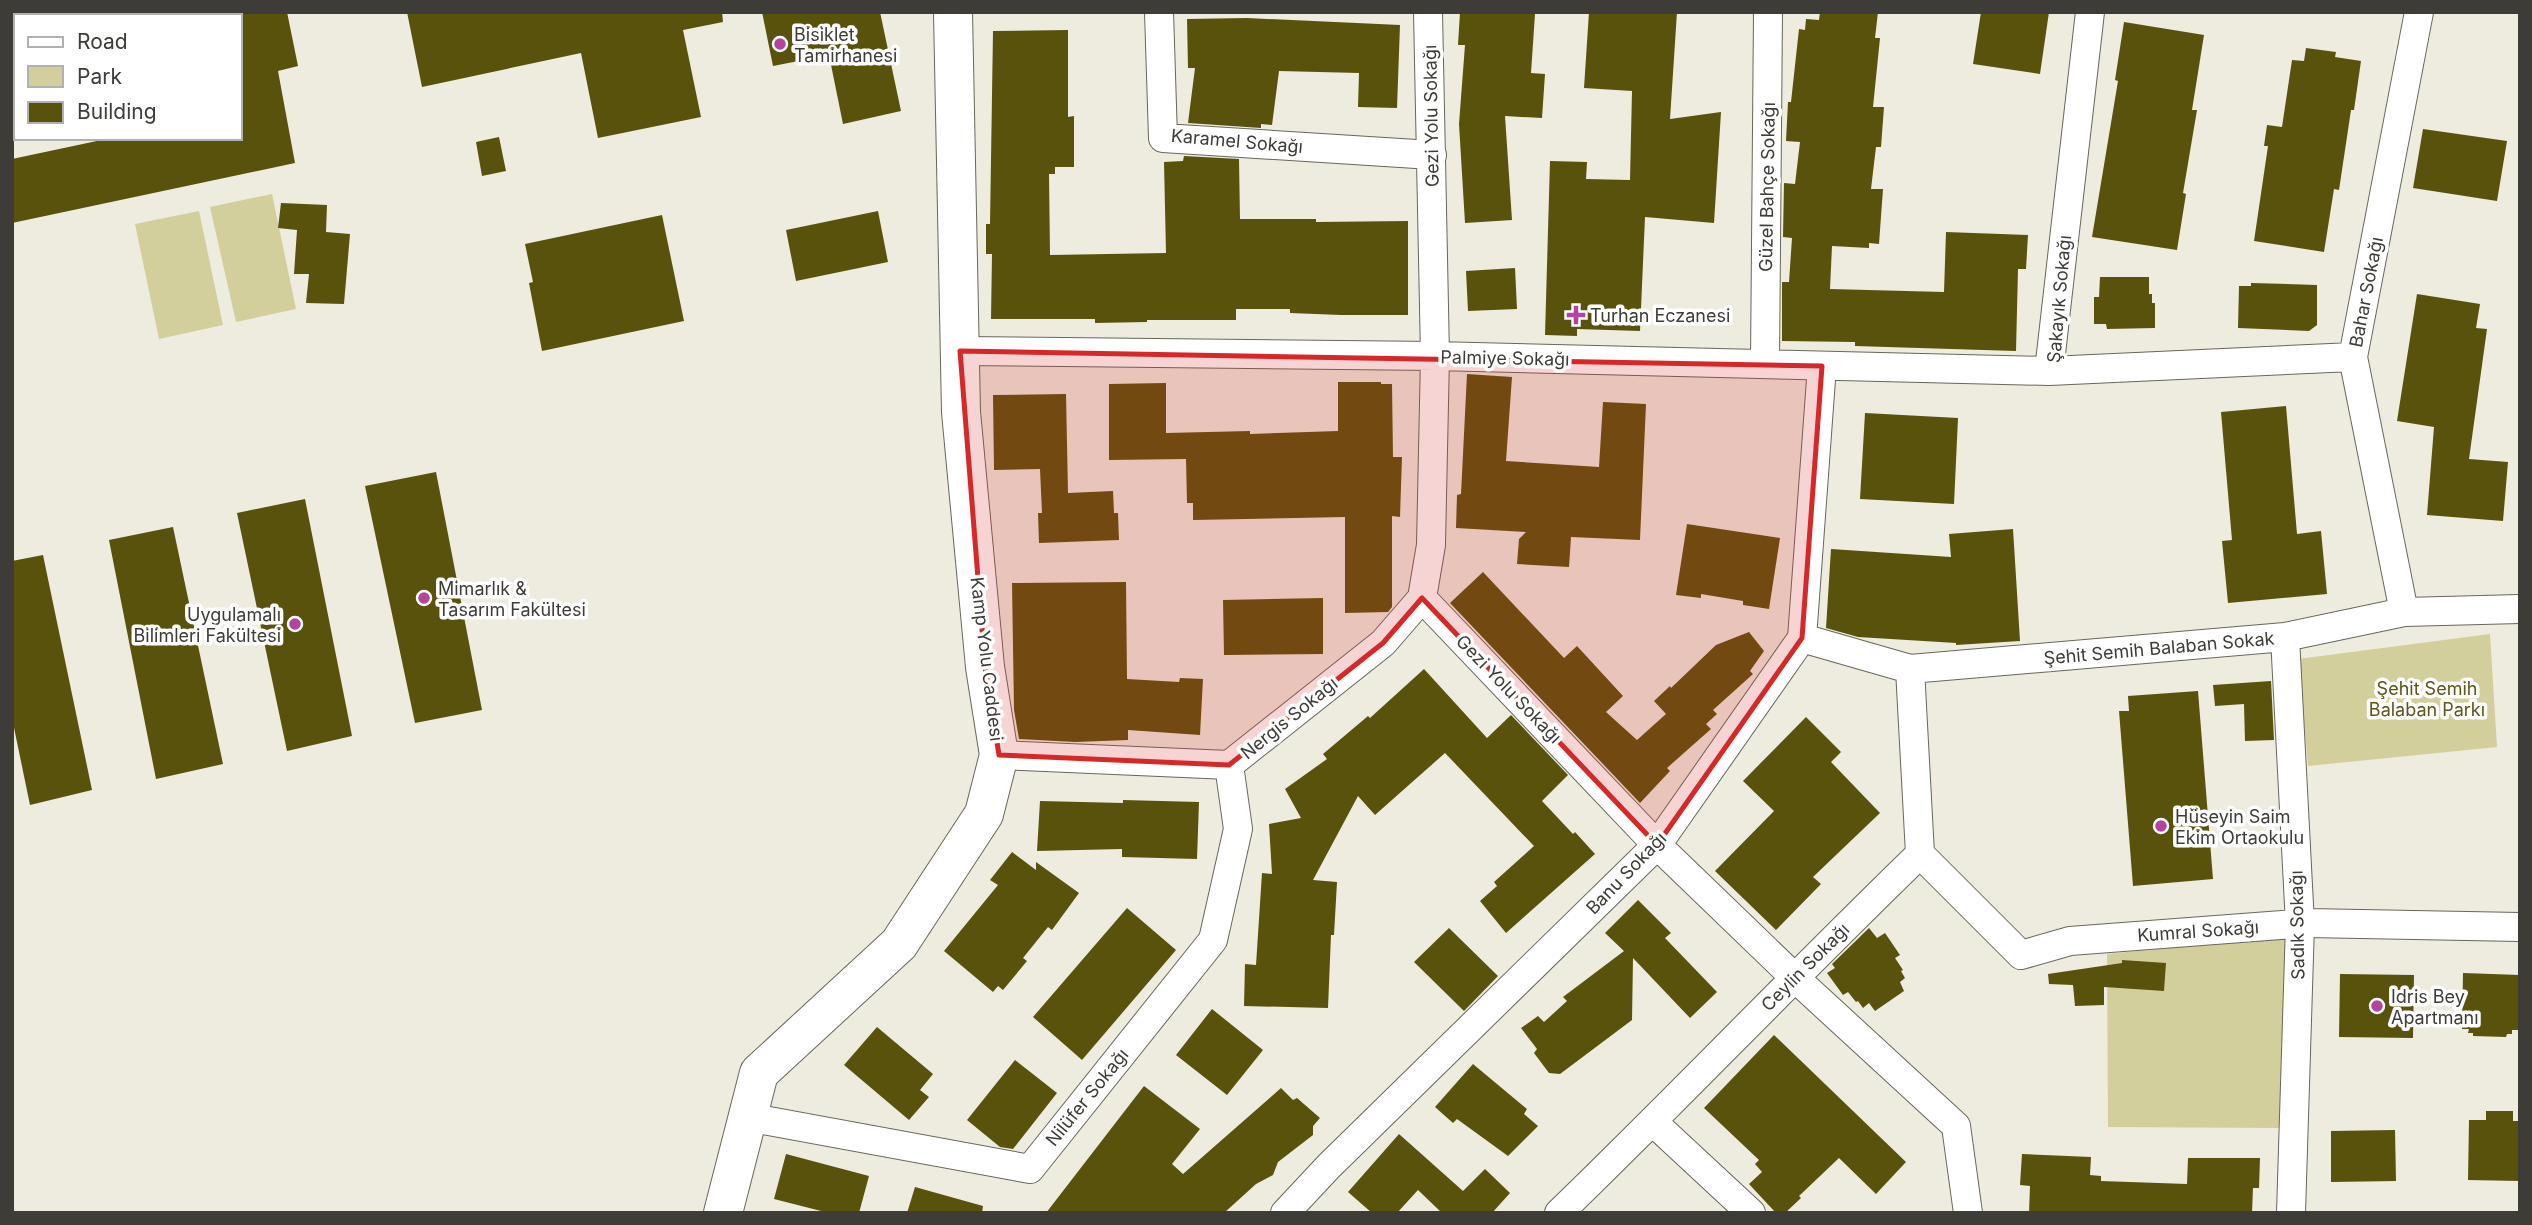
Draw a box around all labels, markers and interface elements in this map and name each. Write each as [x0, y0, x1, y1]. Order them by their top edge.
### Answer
legend [14, 14, 242, 140]
place label: Bisiklet Tamirhanesi [794, 24, 897, 66]
text: Road [77, 29, 128, 54]
marker: Bisiklet Tamirhanesi [772, 36, 788, 52]
street label: Gezi Yolu Sokağı [1419, 45, 1443, 187]
text: Park [77, 64, 122, 89]
text: Building [77, 99, 157, 124]
street label: Güzel Bahçe Sokağı [1755, 102, 1779, 272]
street label: Karamel Sokağı [1170, 125, 1304, 157]
street label: Şakayık Sokağı [2043, 234, 2075, 364]
street label: Bahar Sokağı [2345, 235, 2387, 349]
place label: Turhan Eczanesi [1590, 305, 1730, 326]
marker: Turhan Eczanesi [1568, 307, 1584, 323]
street label: Palmiye Sokağı [1440, 346, 1570, 370]
street label: Kamp Yolu Caddesi [966, 576, 1008, 742]
place label: Mimarlık & Tasarım Fakültesi [438, 578, 586, 620]
marker: Mimarlık & Tasarım Fakültesi [416, 590, 432, 606]
place label: Uygulamalı Bilimleri Fakültesi [134, 604, 281, 646]
marker: Uygulamalı Bilimleri Fakültesi [287, 616, 303, 632]
street label: Şehit Semih Balaban Sokak [2043, 627, 2275, 669]
street label: Gezi Yolu Sokağı [1452, 630, 1566, 748]
street label: Nergis Sokağı [1236, 673, 1342, 763]
park label: Şehit Semih Balaban Parkı [2369, 678, 2485, 720]
place label: Hüseyin Saim Ekim Ortaokulu [2175, 806, 2304, 848]
marker: Hüseyin Saim Ekim Ortaokulu [2153, 818, 2169, 834]
street label: Banu Sokağı [1582, 828, 1670, 918]
street label: Sadık Sokağı [2286, 870, 2308, 980]
street label: Kumral Sokağı [2136, 916, 2260, 946]
street label: Ceylin Sokağı [1757, 919, 1853, 1015]
place label: Idris Bey Apartmanı [2391, 986, 2479, 1028]
marker: Idris Bey Apartmanı [2369, 998, 2385, 1014]
street label: Nilüfer Sokağı [1041, 1044, 1133, 1150]

